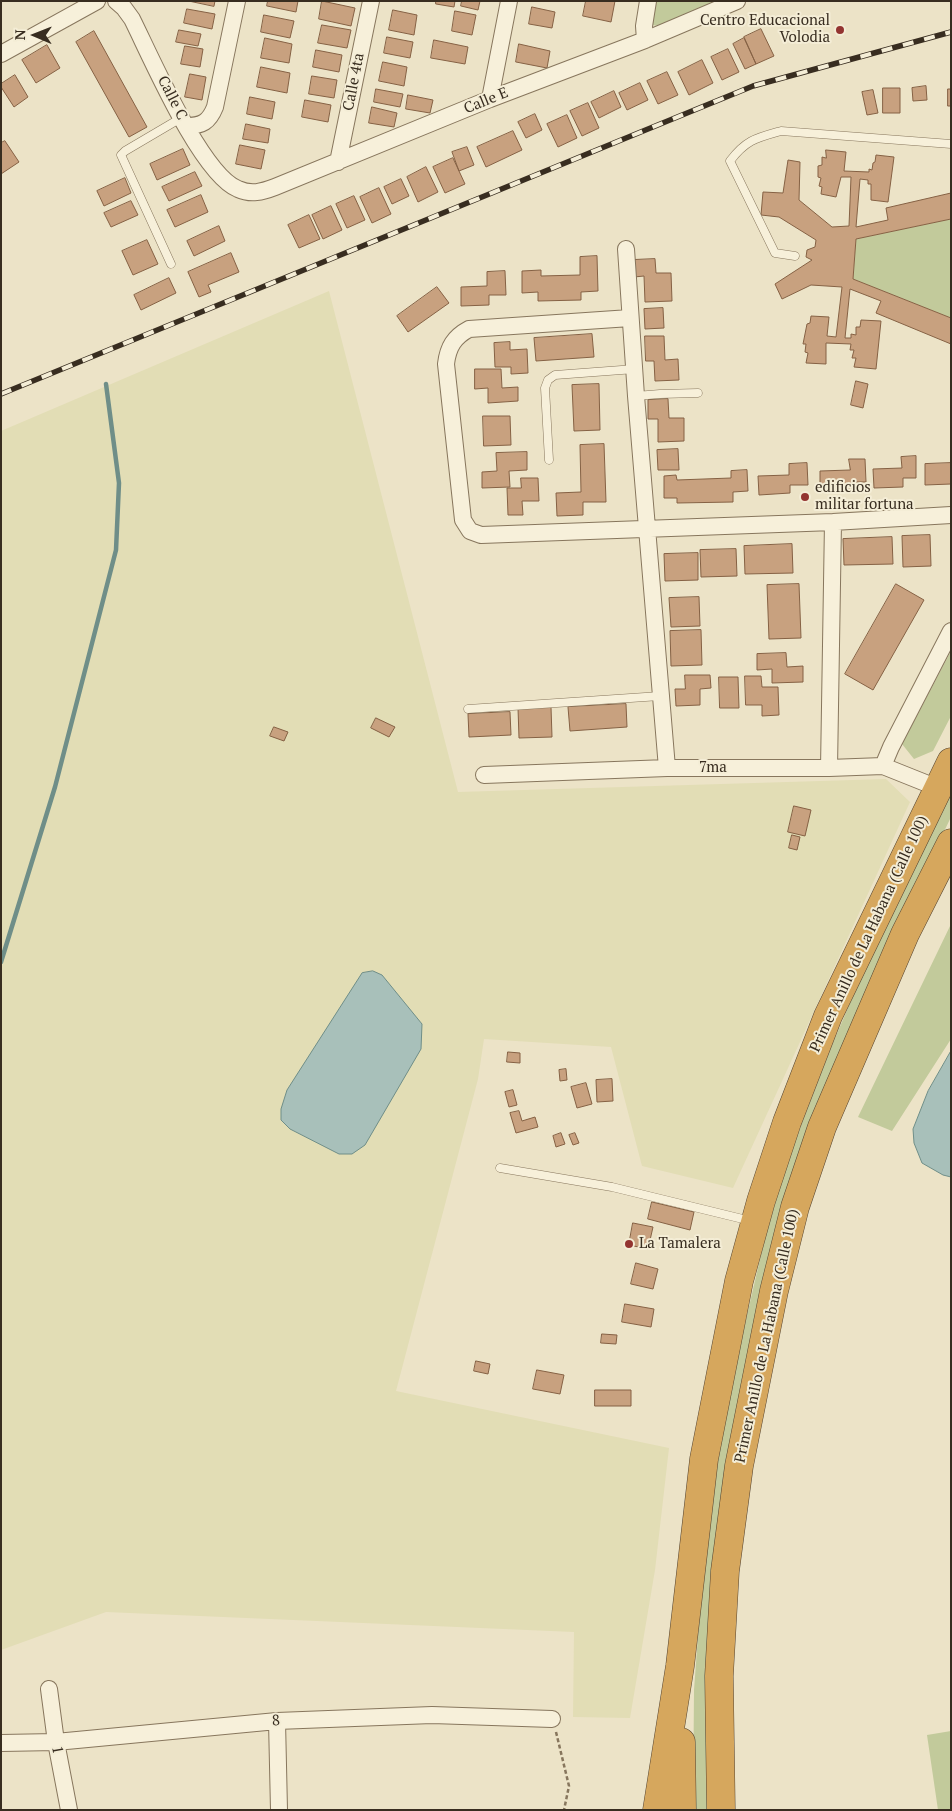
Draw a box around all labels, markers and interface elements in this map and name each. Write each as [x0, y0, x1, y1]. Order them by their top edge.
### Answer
north arrow [10, 10, 60, 60]
place label: Centro Educacional Volodia [700, 12, 830, 47]
marker: Centro Educacional Volodia [834, 24, 846, 36]
text: N [10, 29, 29, 40]
street label: Calle 4ta [340, 52, 368, 112]
street label: Calle C [153, 73, 191, 123]
street label: Calle E [461, 84, 511, 118]
place label: edificios militar fortuna [815, 479, 914, 514]
marker: edificios militar fortuna [799, 491, 811, 503]
street label: 7ma [699, 759, 727, 777]
street label: Primer Anillo de La Habana (Calle 100) [806, 813, 932, 1055]
street label: Primer Anillo de La Habana (Calle 100) [731, 1208, 803, 1464]
place label: La Tamalera [639, 1235, 721, 1253]
marker: La Tamalera [623, 1238, 635, 1250]
street label: 8 [271, 1712, 281, 1730]
street label: 1 [47, 1745, 67, 1755]

